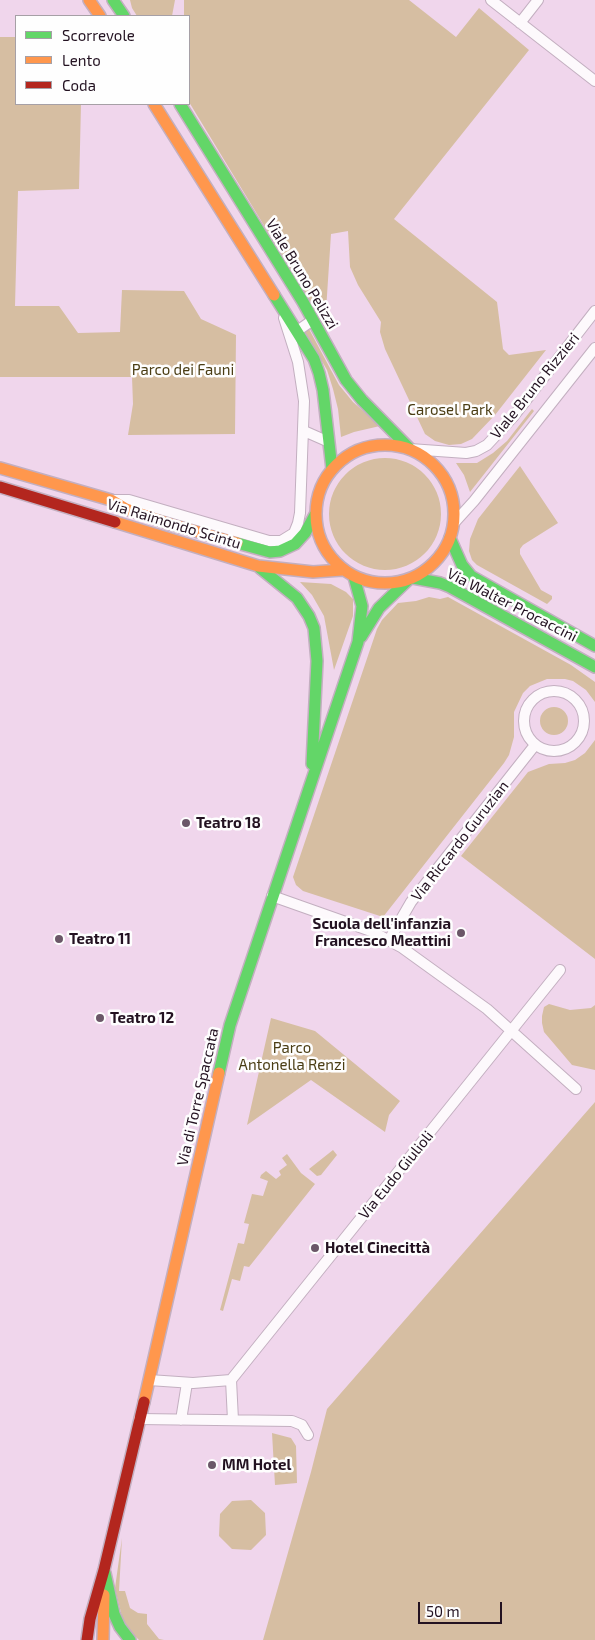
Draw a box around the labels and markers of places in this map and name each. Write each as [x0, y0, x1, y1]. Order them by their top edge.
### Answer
place label: Teatro 18 [196, 814, 261, 832]
marker: Teatro 18 [180, 817, 192, 829]
place label: Scuola dell'infanzia Francesco Meattini [313, 915, 451, 950]
marker: Scuola dell'infanzia Francesco Meattini [455, 927, 467, 939]
place label: Teatro 11 [69, 930, 131, 948]
marker: Teatro 11 [53, 933, 65, 945]
place label: Teatro 12 [110, 1009, 174, 1027]
marker: Teatro 12 [94, 1012, 106, 1024]
place label: Hotel Cinecittà [325, 1239, 430, 1257]
marker: Hotel Cinecittà [309, 1242, 321, 1254]
place label: MM Hotel [222, 1456, 291, 1474]
marker: MM Hotel [206, 1459, 218, 1471]

